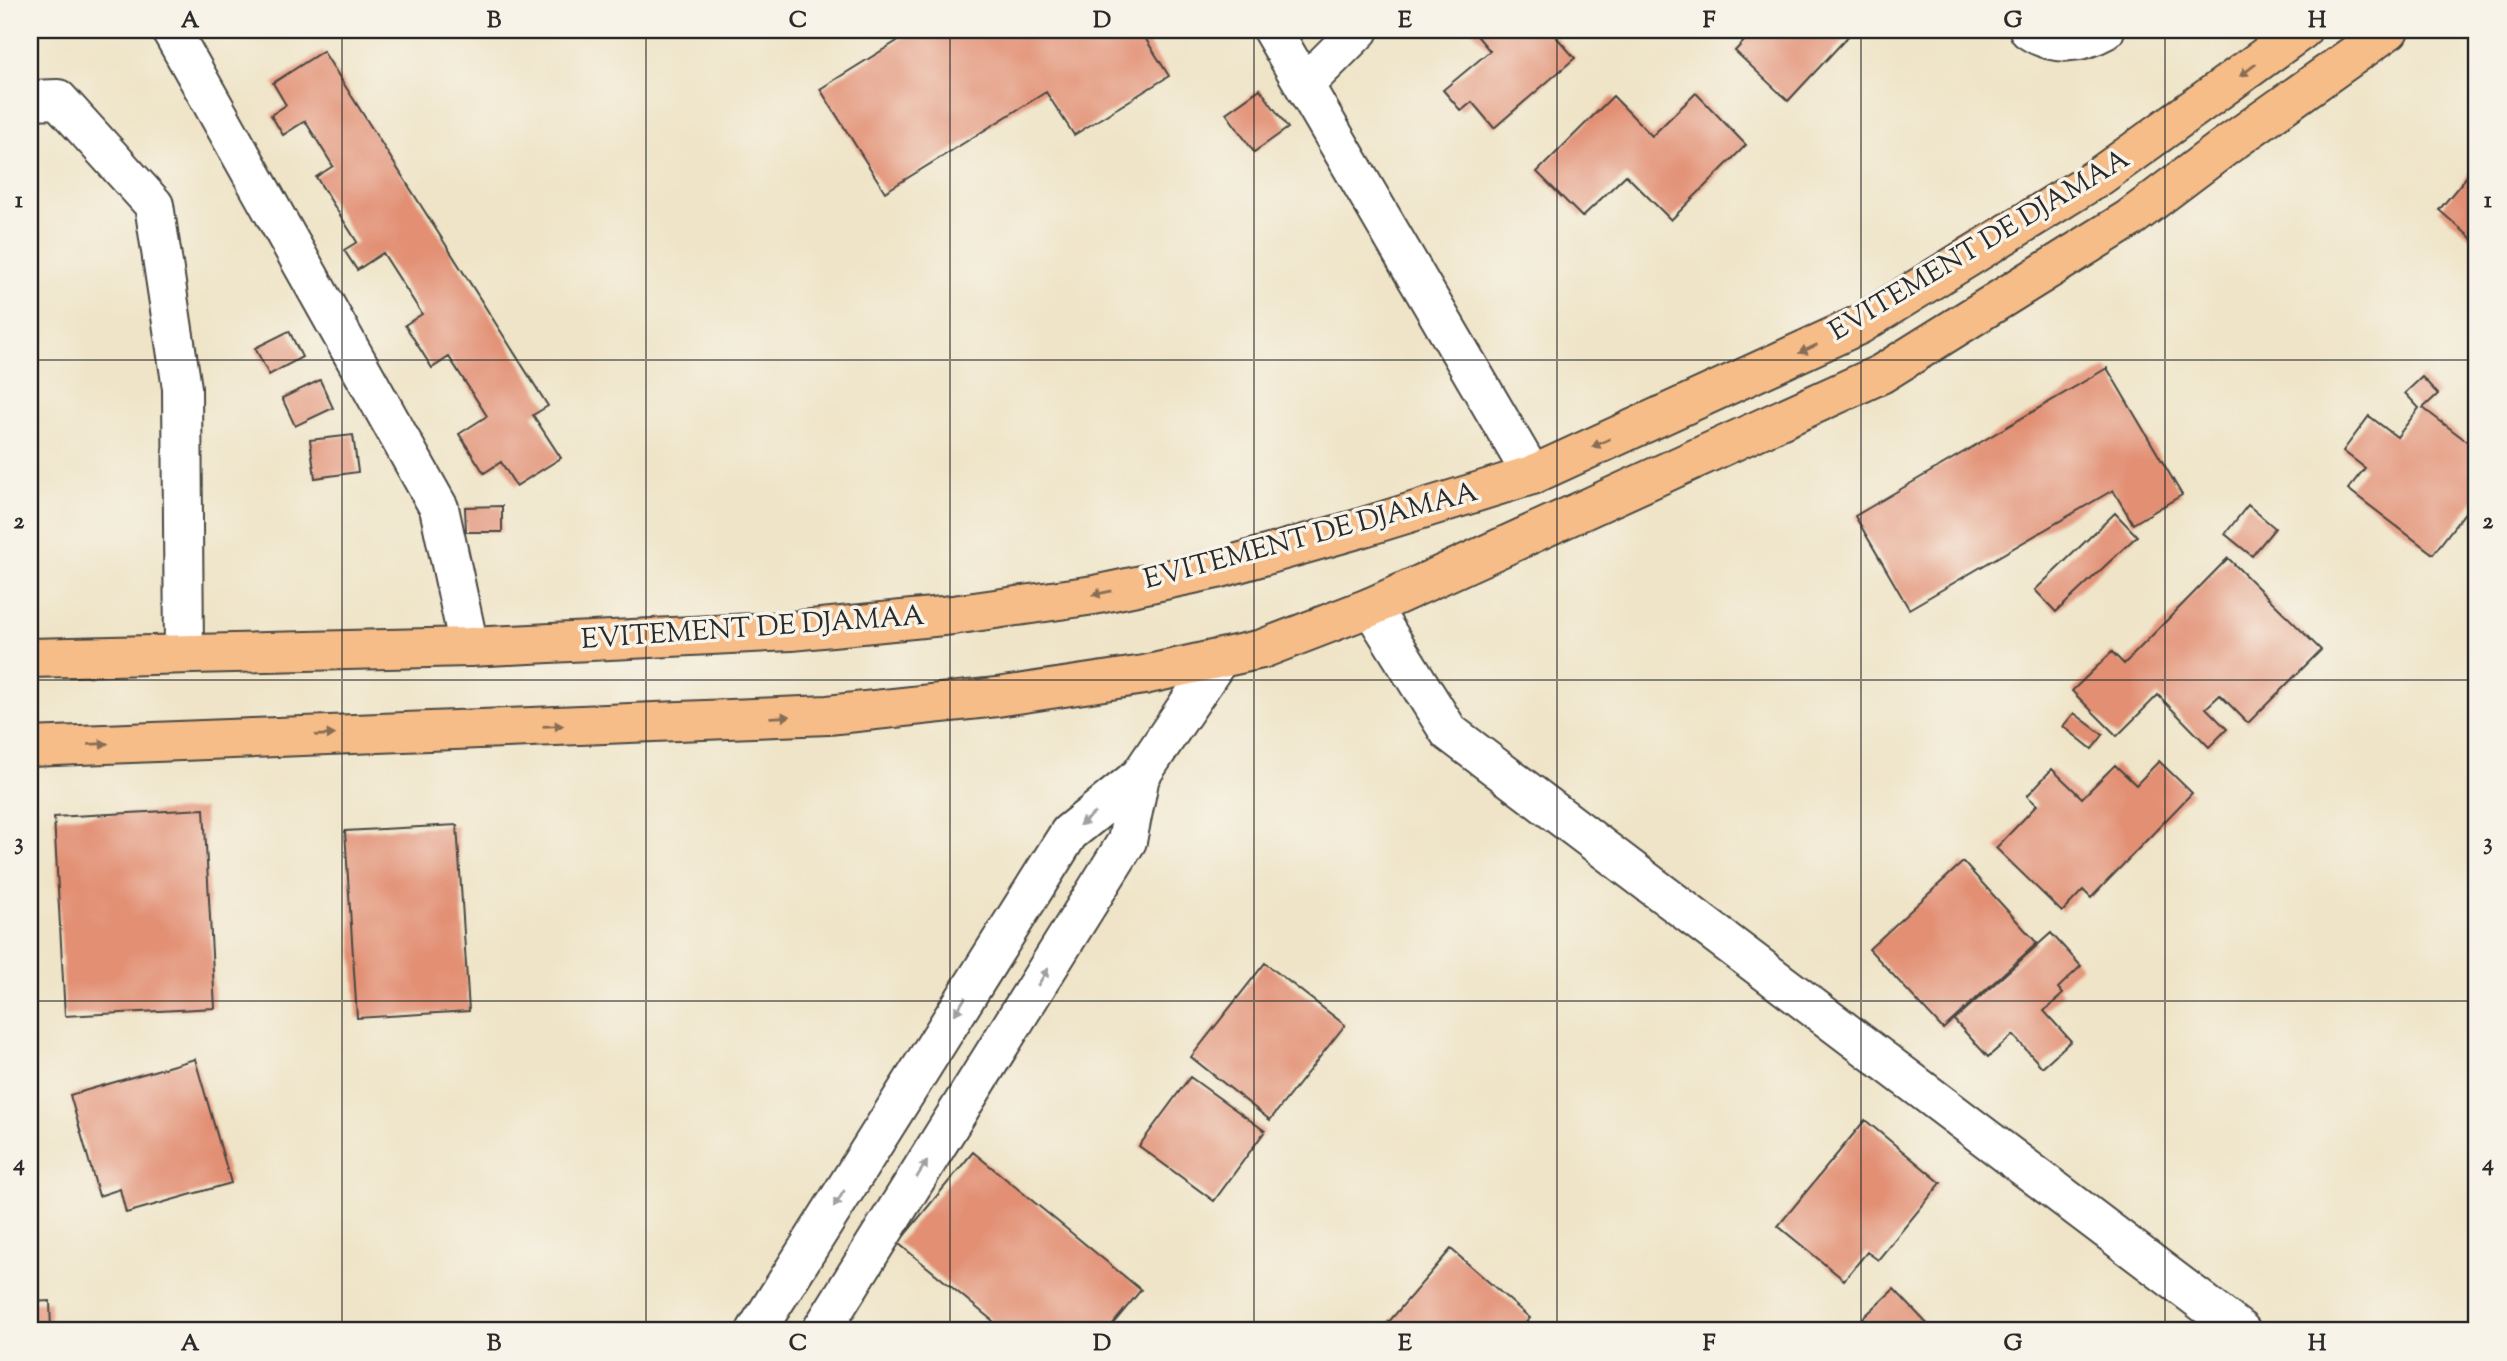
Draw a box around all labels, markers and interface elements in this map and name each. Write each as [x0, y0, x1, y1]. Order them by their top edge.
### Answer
text: A [181, 5, 200, 38]
text: B [487, 5, 502, 38]
text: C [789, 5, 807, 38]
text: D [1093, 5, 1111, 38]
text: E [1398, 5, 1412, 38]
text: F [1703, 5, 1716, 38]
text: G [2004, 5, 2023, 38]
text: H [2308, 5, 2327, 38]
one-way arrow [2239, 63, 2257, 78]
street label: EVITEMENT DE DJAMAA [1822, 140, 2138, 352]
text: 1 [15, 185, 23, 218]
text: 1 [2484, 185, 2492, 218]
one-way arrow [1798, 343, 1818, 355]
one-way arrow [1591, 437, 1611, 449]
street label: EVITEMENT DE DJAMAA [1139, 473, 1483, 601]
text: 2 [14, 506, 25, 539]
text: 2 [2483, 506, 2494, 539]
one-way arrow [1091, 587, 1113, 598]
street label: EVITEMENT DE DJAMAA [580, 597, 926, 661]
one-way arrow [769, 712, 791, 723]
one-way arrow [542, 721, 564, 732]
one-way arrow [315, 730, 337, 741]
one-way arrow [87, 739, 109, 750]
one-way arrow [1079, 811, 1097, 826]
text: 3 [14, 827, 24, 860]
text: 3 [2483, 827, 2493, 860]
one-way arrow [1036, 967, 1049, 986]
one-way arrow [954, 997, 967, 1016]
text: 4 [12, 1148, 25, 1181]
text: 4 [2481, 1148, 2494, 1181]
one-way arrow [916, 1160, 929, 1179]
one-way arrow [833, 1189, 846, 1208]
text: A [181, 1328, 200, 1361]
text: B [487, 1328, 502, 1361]
text: C [789, 1328, 807, 1361]
text: D [1093, 1328, 1111, 1361]
text: E [1398, 1328, 1412, 1361]
text: F [1703, 1328, 1716, 1361]
text: G [2004, 1328, 2023, 1361]
text: H [2308, 1328, 2327, 1361]

